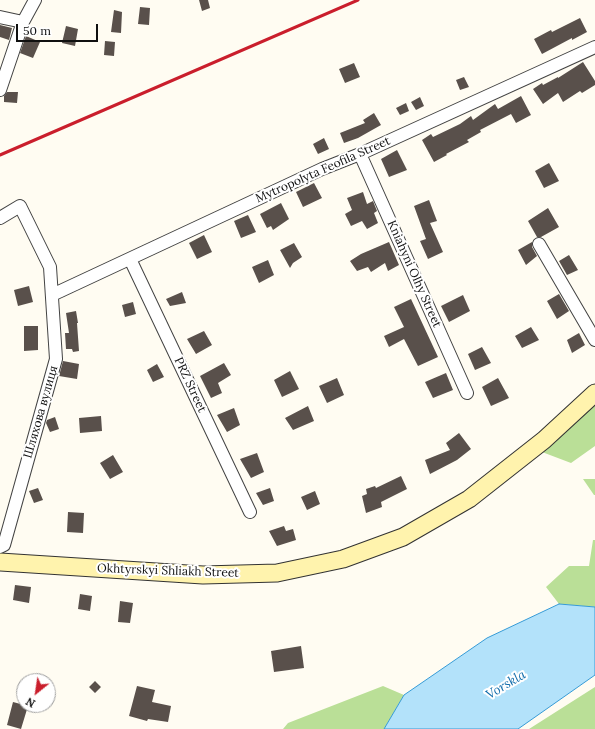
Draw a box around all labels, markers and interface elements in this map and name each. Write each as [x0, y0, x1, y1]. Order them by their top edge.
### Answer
scale bar [18, 16, 100, 42]
text: 50 m [23, 23, 51, 38]
street label: Mytropolyta Feofila Street [254, 134, 392, 206]
street label: Kniahyni Olhy Street [384, 218, 444, 330]
street label: PRZ Street [171, 355, 209, 415]
street label: Шляхова вулиця [21, 364, 61, 460]
street label: Okhtyrskyi Shliakh Street [97, 561, 239, 581]
water label: Vorskla [483, 667, 529, 703]
north arrow [16, 673, 56, 713]
text: N [23, 694, 38, 711]

